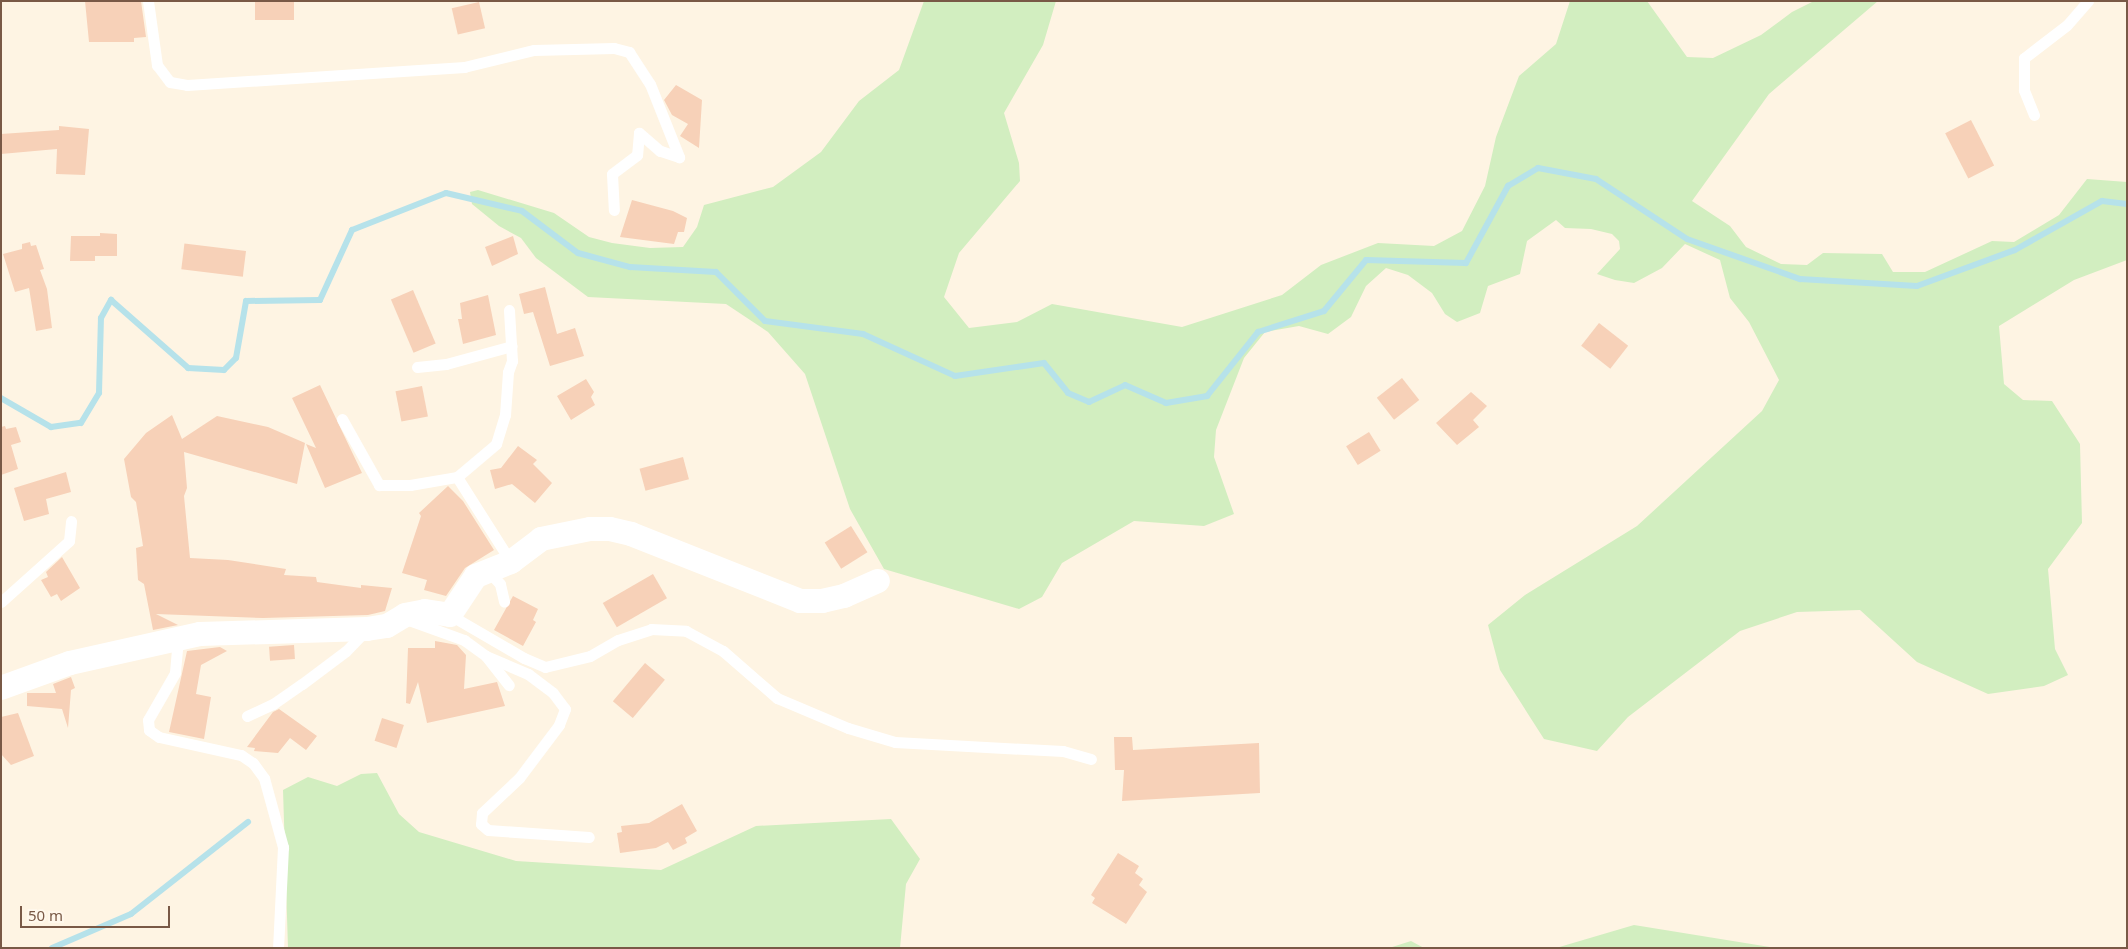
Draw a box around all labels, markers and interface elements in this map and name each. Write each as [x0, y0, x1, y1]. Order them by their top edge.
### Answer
scale bar [22, 896, 172, 928]
text: 50 m [28, 905, 63, 925]

